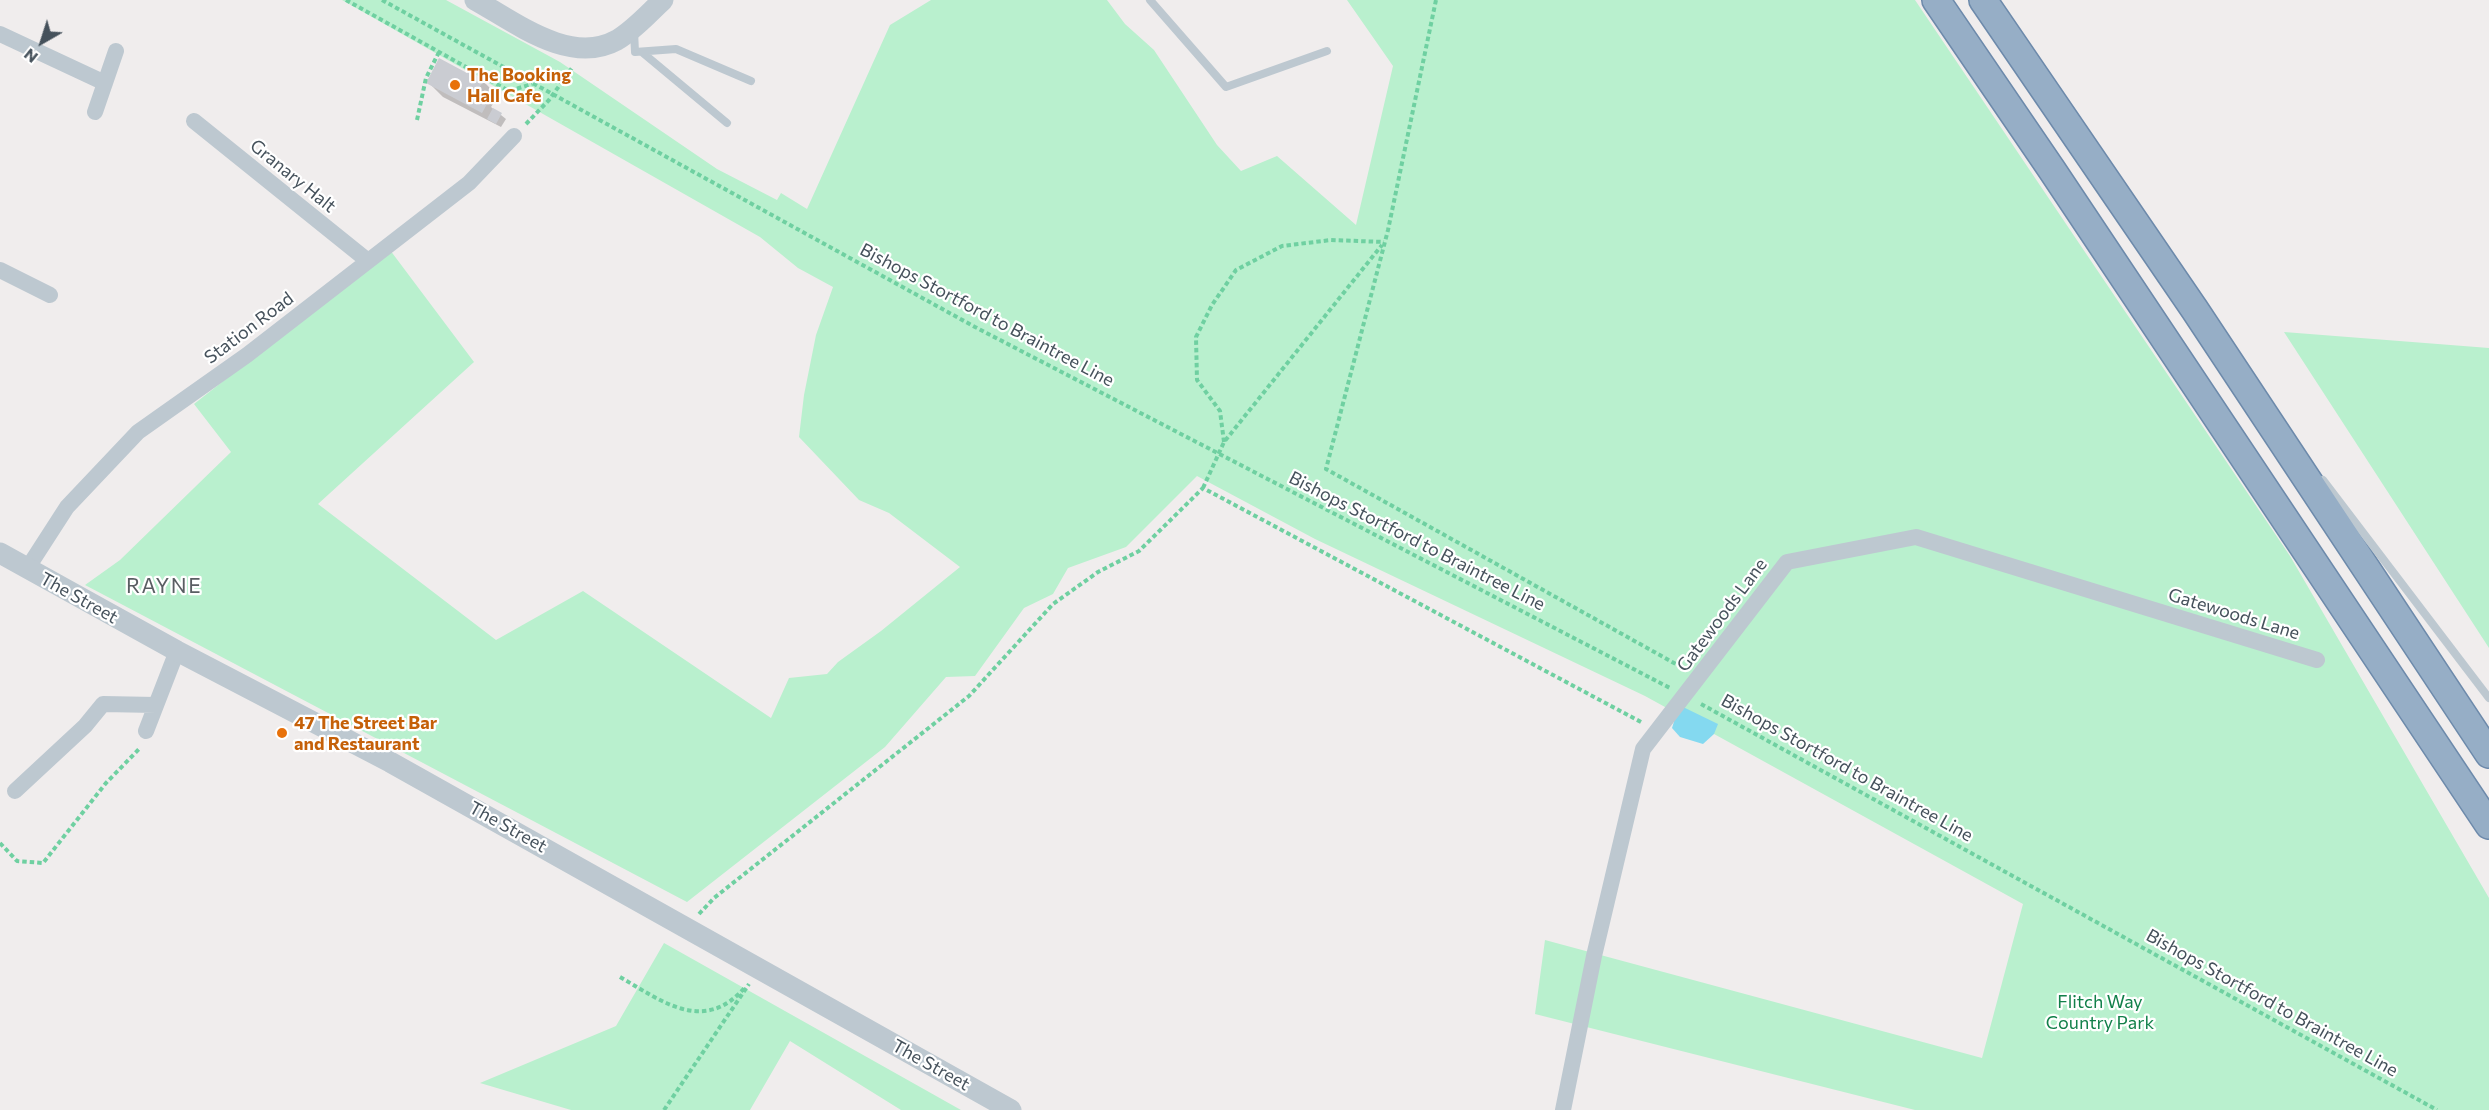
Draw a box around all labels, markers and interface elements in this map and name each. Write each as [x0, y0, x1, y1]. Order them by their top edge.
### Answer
north arrow [12, 12, 72, 72]
text: N [20, 45, 41, 68]
place label: The Booking Hall Cafe [467, 64, 571, 106]
marker: The Booking Hall Cafe [448, 78, 462, 92]
street label: Granary Halt [246, 135, 340, 217]
street label: Bishops Stortford to Braintree Line [856, 239, 1118, 391]
street label: Station Road [200, 288, 298, 368]
street label: Bishops Stortford to Braintree Line [1285, 467, 1549, 615]
street label: Gatewoods Lane [1672, 554, 1772, 676]
street label: The Street [36, 568, 122, 628]
district label: RAYNE [126, 573, 202, 599]
street label: Gatewoods Lane [2166, 584, 2302, 644]
street label: Bishops Stortford to Braintree Line [1717, 690, 1977, 846]
place label: 47 The Street Bar and Restaurant [294, 712, 437, 754]
marker: 47 The Street Bar and Restaurant [275, 726, 289, 740]
street label: The Street [465, 797, 551, 857]
street label: Bishops Stortford to Braintree Line [2142, 925, 2402, 1081]
park label: Flitch Way Country Park [2046, 991, 2154, 1034]
street label: The Street [888, 1035, 974, 1095]

